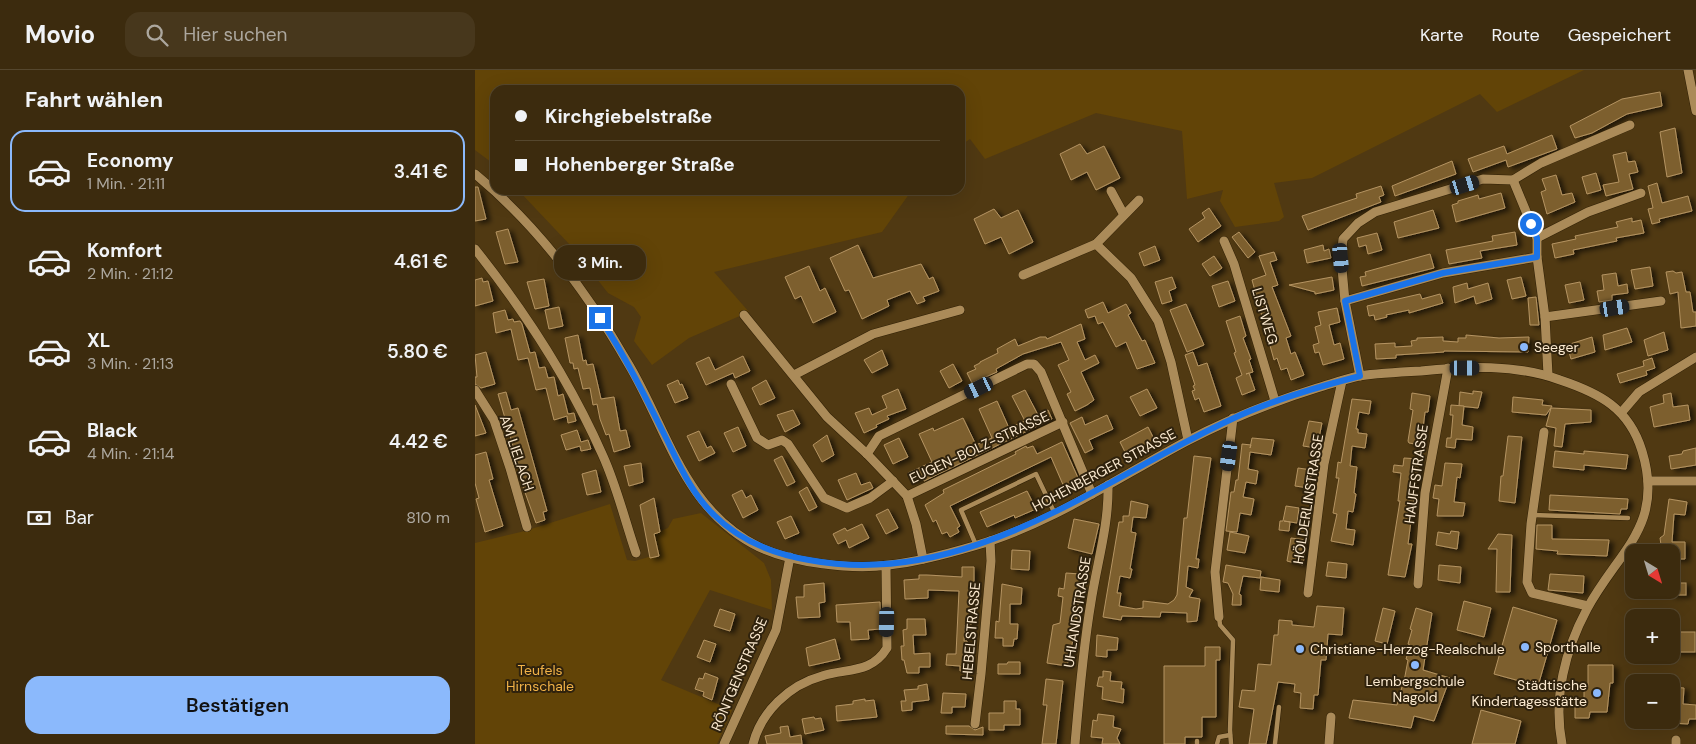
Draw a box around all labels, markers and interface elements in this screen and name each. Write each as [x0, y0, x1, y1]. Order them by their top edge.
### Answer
search box [125, 12, 475, 57]
text: Movio [25, 19, 95, 50]
icon: search [143, 21, 171, 49]
text: Hier suchen [183, 22, 287, 47]
text: Karte [1420, 23, 1464, 47]
text: Route [1492, 23, 1540, 47]
text: Gespeichert [1568, 23, 1671, 47]
text: Fahrt wählen [25, 85, 163, 114]
text: Kirchgiebelstraße [545, 104, 712, 129]
text: Economy [87, 148, 174, 173]
icon: car [27, 149, 72, 194]
text: Hohenberger Straße [545, 152, 735, 177]
text: 3.41 € [394, 159, 448, 184]
text: 1 Min. · 21:11 [87, 173, 165, 194]
car [1448, 173, 1481, 197]
route start [1520, 213, 1542, 235]
text: Komfort [87, 238, 162, 263]
icon: car [27, 239, 72, 284]
car [1332, 242, 1349, 274]
callout: 3 Min. [554, 246, 646, 280]
text: 4.61 € [394, 249, 448, 274]
text: 3 Min. [577, 252, 623, 273]
text: 2 Min. · 21:12 [87, 263, 173, 284]
street label: LISTWEG [1248, 285, 1282, 347]
car [1599, 298, 1630, 318]
route end [589, 307, 611, 329]
text: XL [87, 328, 110, 353]
icon: car [27, 329, 72, 374]
place label: Seeger [1534, 338, 1579, 356]
text: 5.80 € [387, 339, 448, 364]
marker: Seeger [1518, 341, 1530, 353]
text: 3 Min. · 21:13 [87, 353, 174, 374]
car [1450, 361, 1480, 376]
car [962, 375, 995, 401]
street label: EUGEN-BOLZ-STRASSE [906, 407, 1052, 487]
street label: AM LIELACH [496, 413, 538, 493]
text: Black [87, 418, 138, 443]
icon: car [27, 419, 72, 464]
street label: HAUFFSTRASSE [1400, 423, 1432, 525]
street label: HOHENBERGER STRASSE [1029, 424, 1179, 516]
text: 4.42 € [389, 429, 448, 454]
street label: HÖLDERLINSTRASSE [1289, 433, 1327, 565]
car [1219, 440, 1238, 472]
text: 4 Min. · 21:14 [87, 443, 174, 464]
icon: cash [25, 504, 53, 532]
text: Bar [65, 505, 94, 530]
text: 810 m [406, 507, 450, 528]
north arrow [1625, 544, 1680, 599]
map controls [1625, 544, 1680, 729]
street label: UHLANDSTRASSE [1059, 555, 1095, 669]
street label: HEBELSTRASSE [958, 581, 984, 681]
car [879, 607, 894, 637]
button: + [1625, 609, 1680, 664]
street label: RÖNTGENSTRASSE [707, 614, 771, 734]
place label: Sporthalle [1535, 638, 1601, 656]
place label: Christiane-Herzog-Realschule [1310, 640, 1505, 658]
marker: Sporthalle [1519, 641, 1531, 653]
marker: Christiane-Herzog-Realschule [1294, 643, 1306, 655]
marker: Lembergschule Nagold [1409, 659, 1421, 671]
park label: Teufels Hirnschale [506, 661, 574, 695]
place label: Lembergschule Nagold [1365, 672, 1465, 706]
button: − [1625, 674, 1680, 729]
button: Bestätigen [25, 676, 450, 734]
place label: Städtische Kindertagesstätte [1472, 676, 1587, 710]
marker: Städtische Kindertagesstätte [1591, 687, 1603, 699]

